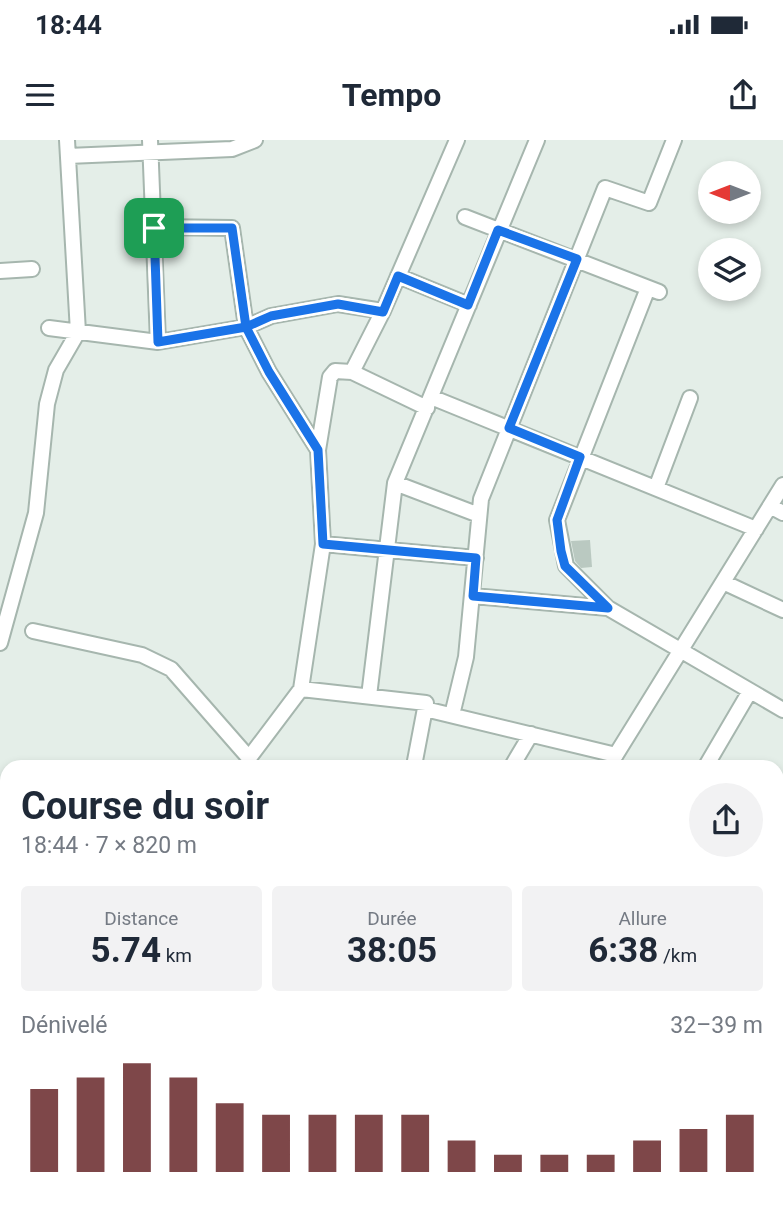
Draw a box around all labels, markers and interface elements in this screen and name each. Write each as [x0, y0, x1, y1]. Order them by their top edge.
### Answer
text: 18:44 [35, 10, 102, 40]
icon: menu [21, 76, 59, 114]
text: Tempo [342, 76, 441, 114]
icon: share [724, 76, 762, 114]
north arrow [698, 161, 761, 224]
map controls [698, 161, 761, 301]
pin [124, 198, 184, 258]
icon: arrive [135, 209, 173, 247]
button: layers [698, 238, 761, 301]
button: share [689, 783, 763, 857]
text: Course du soir [21, 784, 269, 828]
text: 18:44 · 7 × 820 m [21, 832, 197, 859]
text: Distance [104, 907, 178, 930]
text: Durée [367, 907, 417, 930]
text: Allure [618, 907, 667, 930]
text: 5.74 [91, 930, 161, 971]
text: 38:05 [347, 930, 437, 971]
text: 6:38 [588, 930, 658, 971]
text: km [161, 944, 192, 967]
text: /km [658, 944, 697, 967]
text: Dénivelé [21, 1012, 108, 1039]
text: 32–39 m [670, 1012, 763, 1039]

